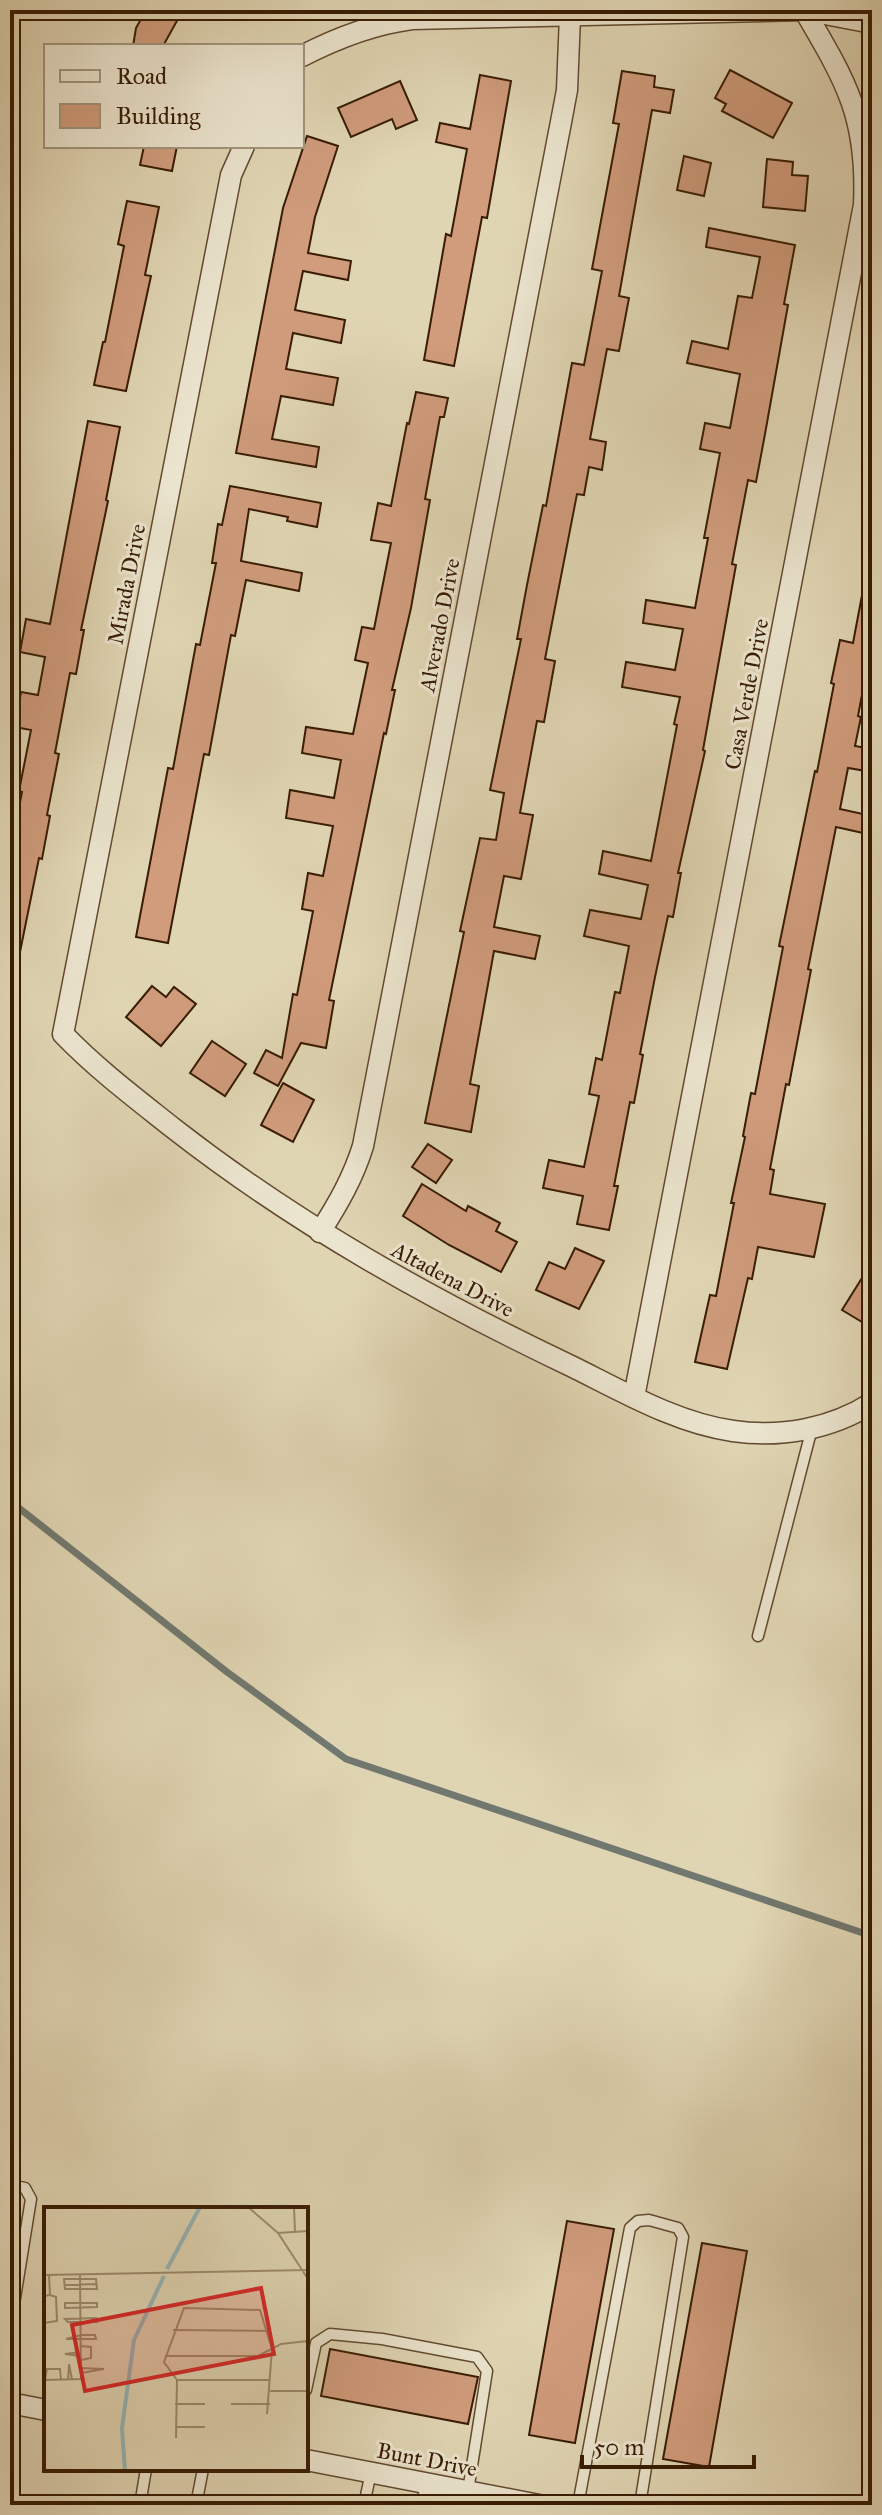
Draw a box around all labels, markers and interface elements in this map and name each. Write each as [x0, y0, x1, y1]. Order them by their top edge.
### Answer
legend [44, 44, 304, 148]
text: Road [116, 61, 167, 91]
text: Building [116, 101, 201, 131]
street label: Mirada Drive [102, 522, 151, 647]
street label: Alverado Drive [413, 556, 466, 695]
street label: Casa Verde Drive [719, 616, 774, 772]
street label: Altadena Drive [386, 1235, 519, 1323]
inset map [44, 2207, 308, 2471]
scale bar [582, 2419, 754, 2469]
text: 50 m [594, 2432, 644, 2462]
street label: Bunt Drive [375, 2437, 479, 2482]

